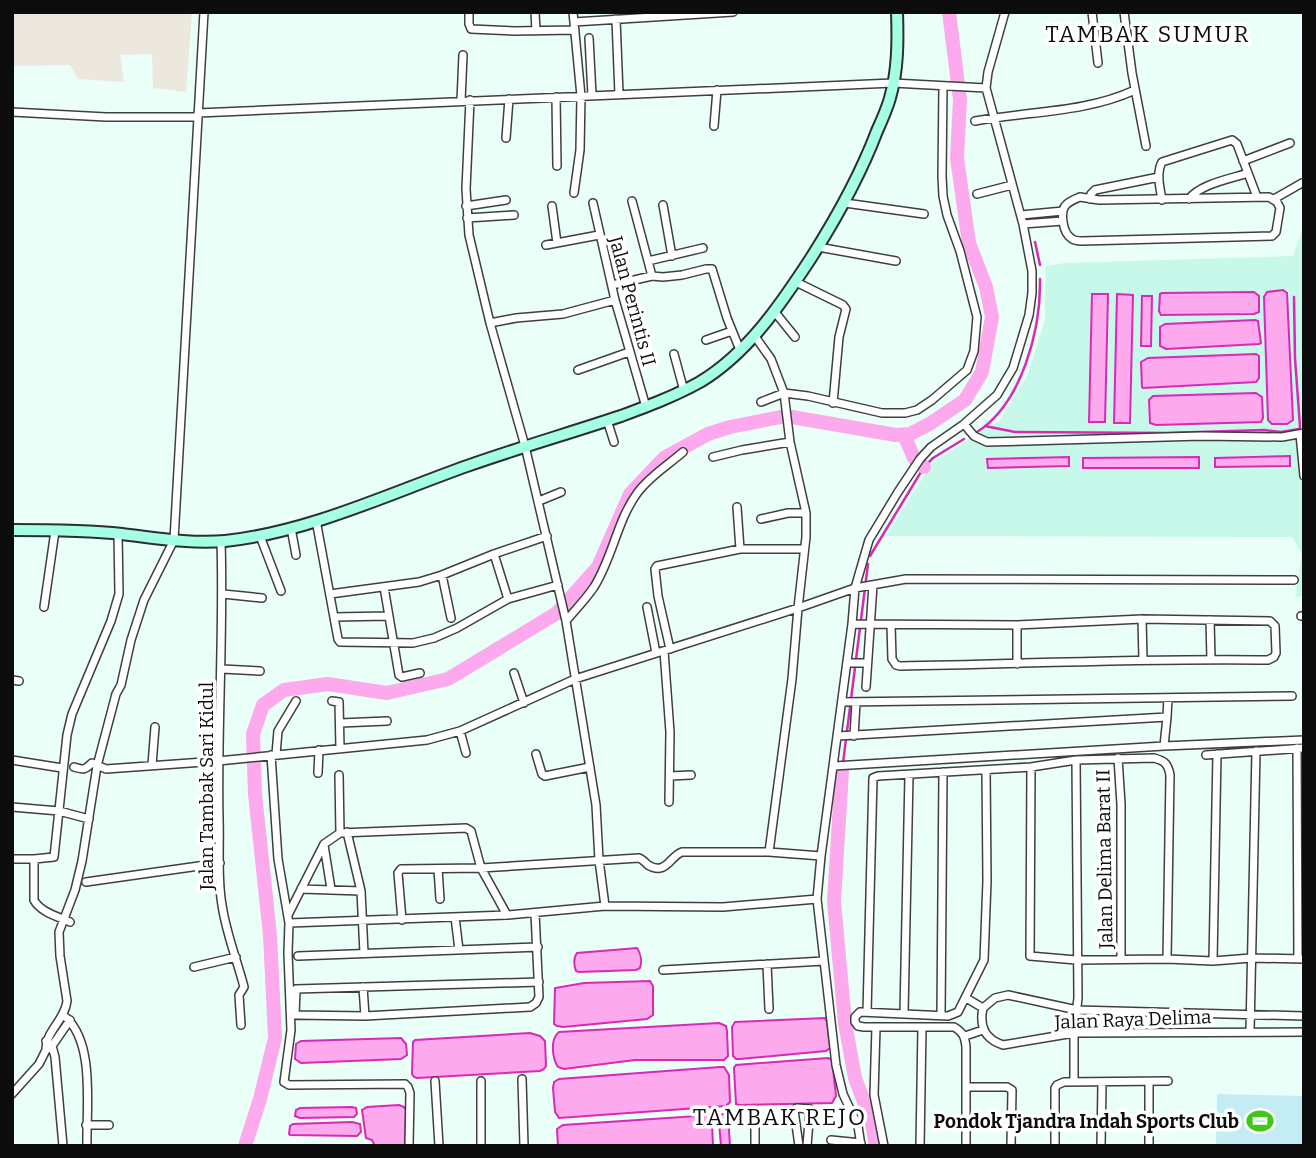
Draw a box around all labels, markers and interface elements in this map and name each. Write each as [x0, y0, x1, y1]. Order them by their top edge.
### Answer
district label: TAMBAK SUMUR [1045, 20, 1251, 48]
street label: Jalan Perintis II [604, 233, 661, 369]
street label: Jalan Tambak Sari Kidul [195, 682, 218, 891]
street label: Jalan Delima Barat II [1091, 769, 1118, 950]
street label: Jalan Raya Delima [1053, 1005, 1213, 1034]
district label: TAMBAK REJO [693, 1103, 867, 1131]
sports icon: Pondok Tjandra Indah Sports Club [1245, 1106, 1275, 1136]
place label: Pondok Tjandra Indah Sports Club [934, 1110, 1239, 1133]

